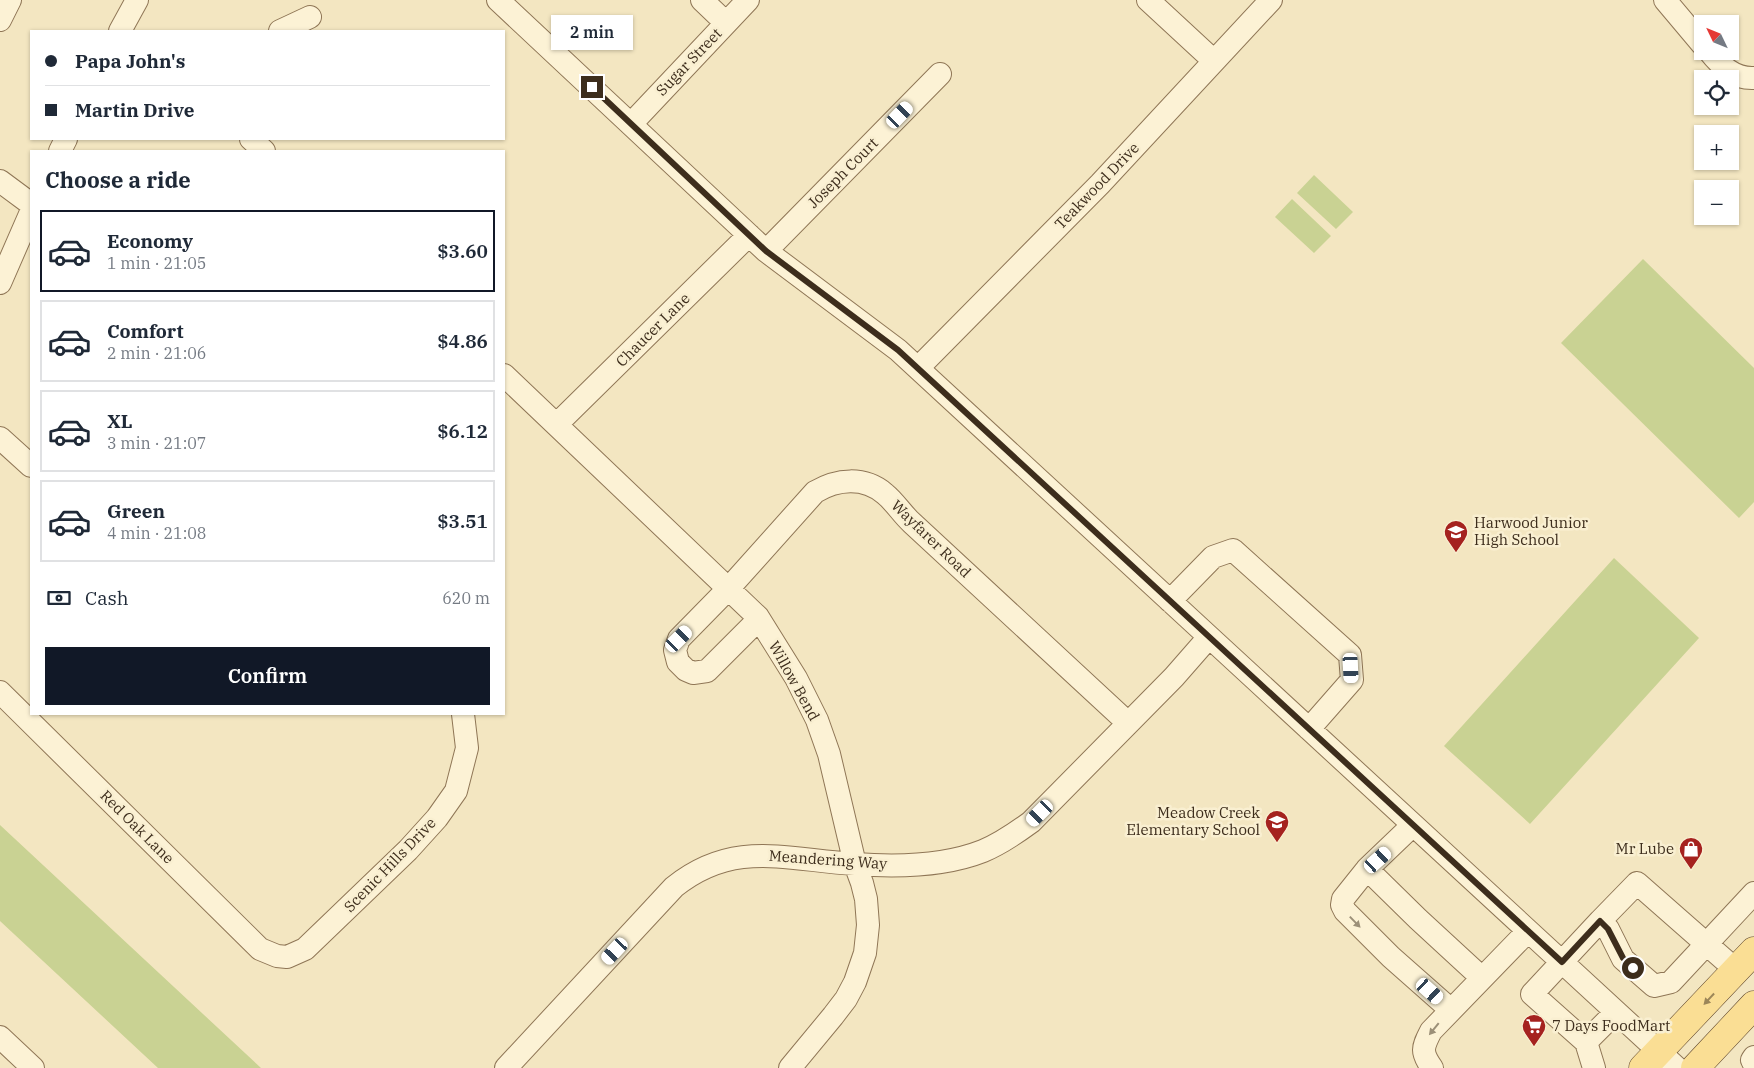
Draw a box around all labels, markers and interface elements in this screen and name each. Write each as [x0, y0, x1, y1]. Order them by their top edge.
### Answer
callout: 2 min [551, 14, 633, 49]
north arrow [1694, 15, 1739, 60]
map controls [1694, 15, 1739, 225]
text: 2 min [570, 22, 614, 42]
street label: Sugar Street [652, 24, 726, 99]
text: Papa John's [75, 49, 186, 73]
button: locate [1694, 70, 1739, 115]
route end [581, 76, 603, 98]
text: Martin Drive [75, 98, 194, 122]
car [884, 99, 915, 131]
button: + [1694, 125, 1739, 170]
street label: Joseph Court [803, 133, 882, 212]
street label: Teakwood Drive [1050, 138, 1143, 233]
text: Choose a ride [45, 165, 191, 194]
button: − [1694, 180, 1739, 225]
icon: car [47, 229, 92, 274]
text: Economy [107, 229, 193, 253]
text: $3.60 [437, 239, 488, 263]
text: 1 min · 21:05 [107, 253, 206, 273]
street label: Chaucer Lane [612, 289, 694, 371]
icon: car [47, 319, 92, 364]
text: Comfort [107, 319, 184, 343]
text: $4.86 [437, 329, 488, 353]
text: 2 min · 21:06 [107, 343, 206, 363]
icon: car [47, 409, 92, 454]
text: XL [107, 409, 133, 433]
text: $6.12 [437, 419, 488, 443]
text: 3 min · 21:07 [107, 433, 206, 453]
street label: Wayfarer Road [887, 496, 975, 581]
icon: car [47, 499, 92, 544]
text: Green [107, 499, 165, 523]
text: $3.51 [437, 509, 488, 533]
place label: Harwood Junior High School [1474, 513, 1588, 549]
school or university icon: Harwood Junior High School [1443, 519, 1469, 553]
text: 4 min · 21:08 [107, 523, 206, 543]
icon: cash [45, 584, 73, 612]
text: Cash [85, 586, 129, 610]
text: 620 m [442, 588, 490, 608]
car [663, 623, 694, 655]
street label: Willow Bend [765, 638, 824, 724]
button: Confirm [45, 647, 490, 705]
car [1342, 653, 1359, 683]
street label: Red Oak Lane [97, 786, 178, 867]
car [1024, 797, 1055, 829]
place label: Meadow Creek Elementary School [1126, 803, 1260, 839]
school or university icon: Meadow Creek Elementary School [1264, 809, 1290, 843]
street label: Scenic Hills Drive [340, 813, 440, 916]
shop icon: Mr Lube [1678, 836, 1704, 870]
place label: Mr Lube [1616, 839, 1674, 858]
car [1361, 844, 1394, 876]
street label: Meandering Way [768, 846, 888, 873]
one-way arrow [1349, 916, 1361, 928]
car [599, 935, 630, 967]
route start [1622, 957, 1644, 979]
car [1413, 975, 1446, 1007]
one-way arrow [1703, 992, 1715, 1004]
supermarket icon: 7 Days FoodMart [1521, 1013, 1547, 1047]
place label: 7 Days FoodMart [1552, 1016, 1670, 1035]
one-way arrow [1428, 1022, 1439, 1035]

